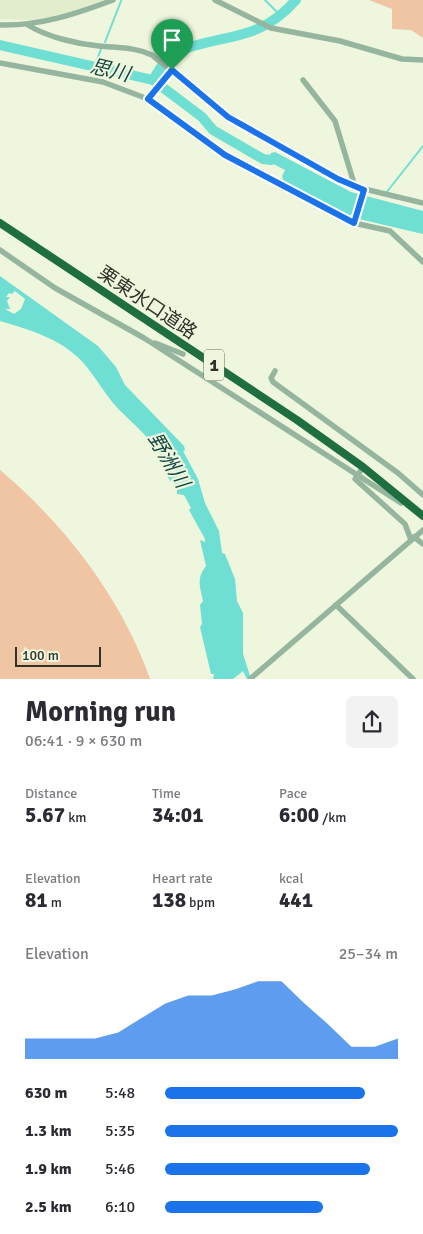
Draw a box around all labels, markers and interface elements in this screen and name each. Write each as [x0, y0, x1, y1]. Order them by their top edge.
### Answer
pin [151, 19, 193, 70]
icon: arrive [158, 26, 186, 54]
water label: 思川 [88, 54, 134, 88]
street label: 栗東水口道路 [93, 261, 201, 345]
road number: 1 [204, 350, 224, 380]
water label: 野洲川 [142, 428, 196, 494]
scale bar [15, 644, 101, 667]
text: 100 m [22, 647, 59, 664]
text: Morning run [25, 695, 176, 729]
button: share [346, 696, 398, 748]
text: 06:41 · 9 × 630 m [25, 731, 142, 751]
text: Distance [25, 785, 77, 802]
text: Time [152, 785, 181, 802]
text: Pace [279, 785, 307, 802]
text: 5.67 [25, 802, 65, 828]
text: 34:01 [152, 802, 204, 828]
text: 6:00 [279, 802, 319, 828]
text: km [65, 809, 86, 826]
text: /km [319, 809, 346, 826]
text: Elevation [25, 870, 81, 887]
text: Heart rate [152, 870, 213, 887]
text: kcal [279, 870, 304, 887]
text: 81 [25, 887, 48, 913]
text: 138 [152, 887, 186, 913]
text: 441 [279, 887, 313, 913]
text: m [48, 894, 62, 911]
text: bpm [186, 894, 215, 911]
text: Elevation [25, 944, 89, 964]
text: 25–34 m [339, 944, 398, 964]
text: 630 m [25, 1083, 67, 1103]
text: 5:48 [105, 1083, 135, 1103]
text: 1.3 km [25, 1121, 72, 1141]
text: 5:35 [105, 1121, 135, 1141]
text: 1.9 km [25, 1159, 72, 1179]
text: 5:46 [105, 1159, 135, 1179]
text: 2.5 km [25, 1197, 72, 1217]
text: 6:10 [105, 1197, 135, 1217]

